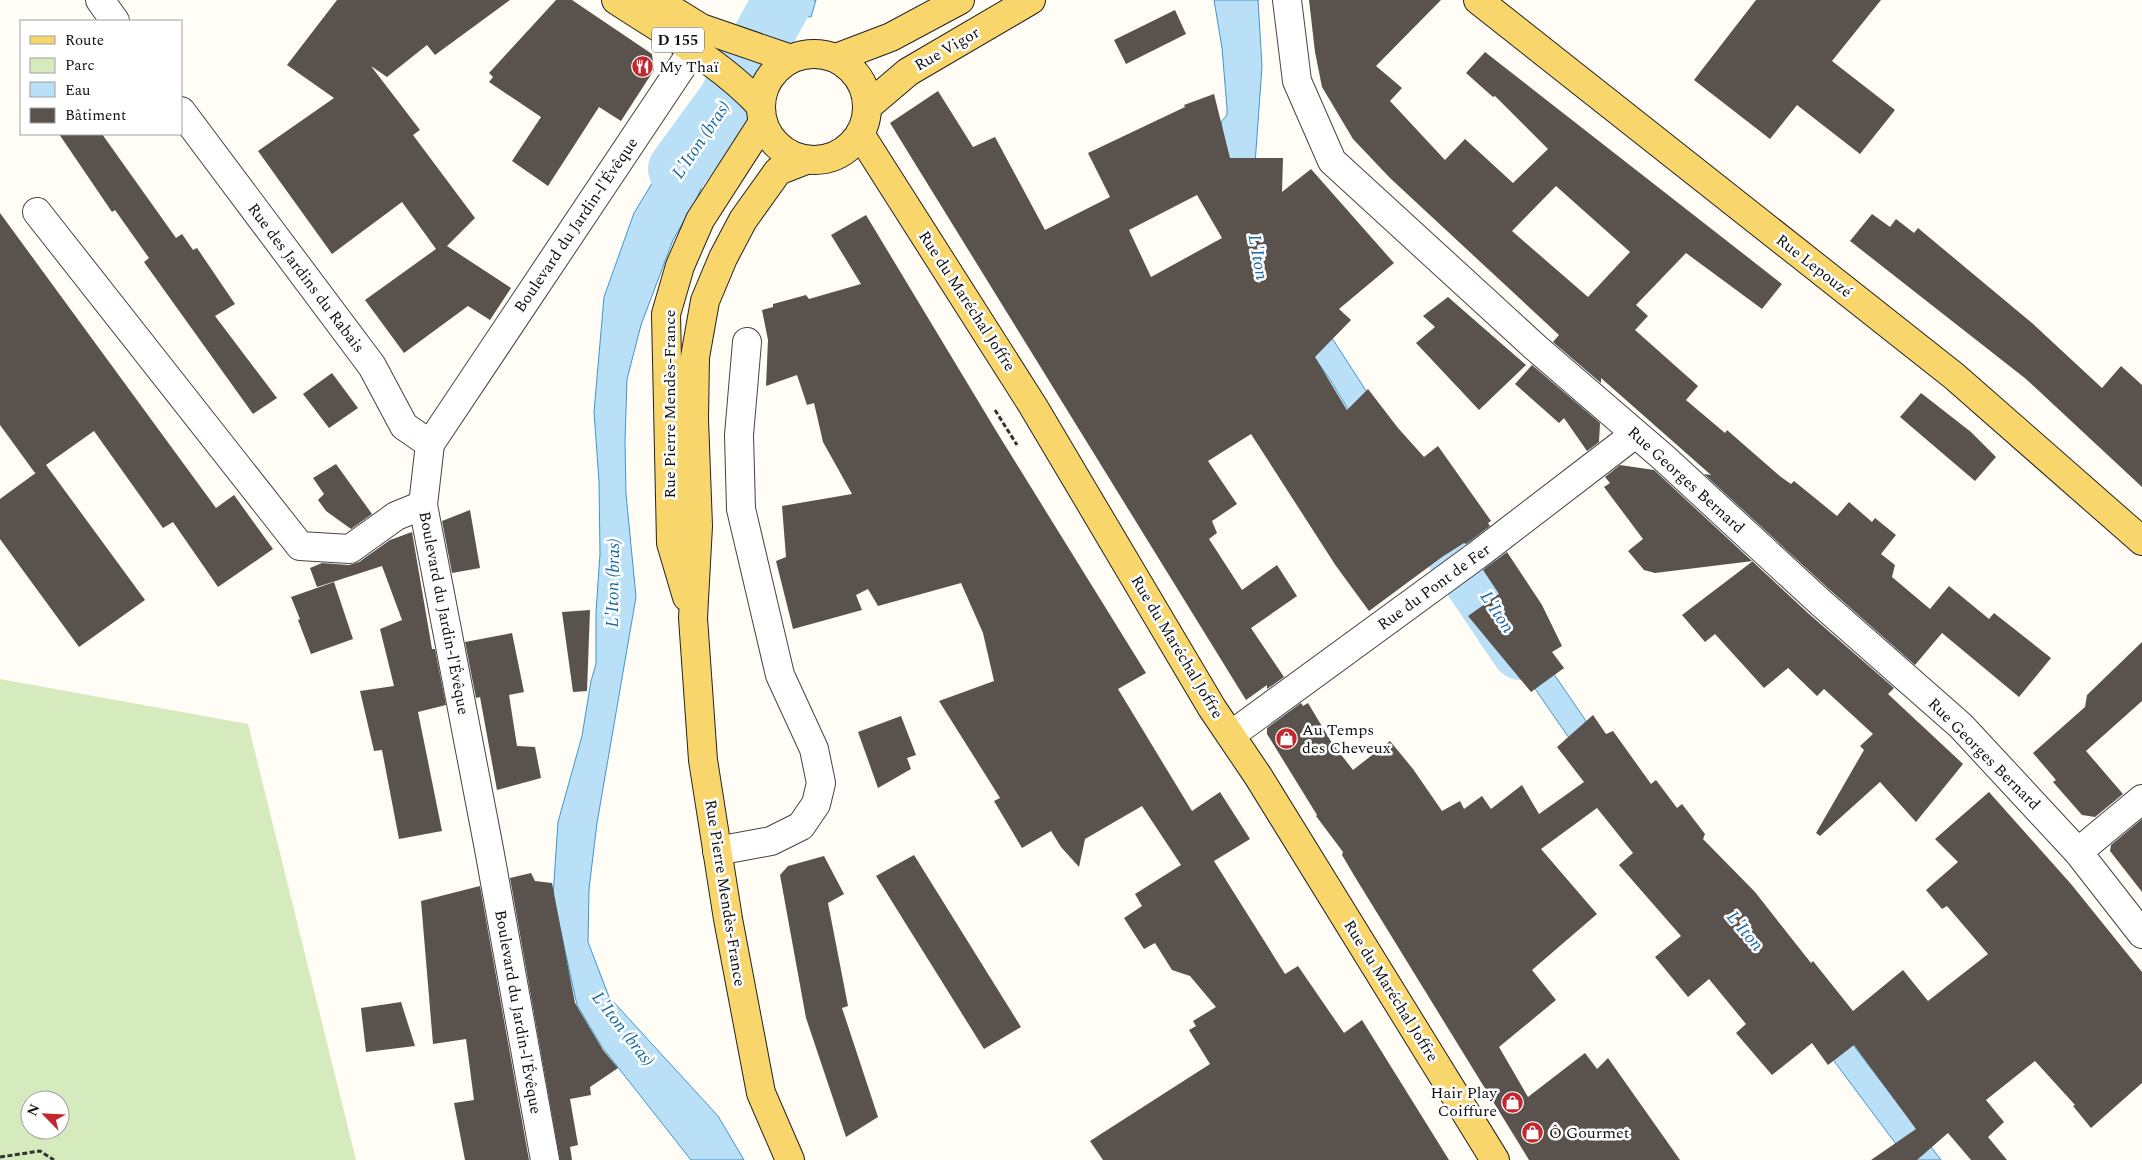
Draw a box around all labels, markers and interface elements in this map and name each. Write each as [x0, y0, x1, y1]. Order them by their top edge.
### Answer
legend [20, 20, 182, 135]
street label: Rue Vigor [910, 21, 984, 77]
road number: D 155 [652, 28, 704, 52]
text: Route [65, 29, 104, 52]
text: Parc [65, 54, 95, 77]
restaurant icon: My Thaï [631, 55, 655, 79]
place label: My Thaï [659, 55, 719, 79]
text: Eau [65, 79, 91, 102]
water label: L'Iton (bras) [665, 96, 737, 184]
text: Bâtiment [65, 104, 126, 127]
street label: Boulevard du Jardin-l'Évêque [508, 133, 644, 317]
street label: Rue des Jardins du Rabais [242, 198, 370, 358]
street label: Rue du Maréchal Joffre [912, 226, 1022, 376]
street label: Rue Lepouzé [1771, 228, 1858, 304]
water label: L'Iton [1241, 232, 1275, 282]
street label: Rue Pierre Mendès-France [658, 309, 682, 499]
street label: Rue Georges Bernard [1622, 421, 1750, 539]
street label: Boulevard du Jardin-l'Évêque [412, 509, 476, 717]
water label: L'Iton (bras) [599, 538, 627, 628]
street label: Rue du Pont de Fer [1372, 538, 1496, 636]
street label: Rue du Maréchal Joffre [1125, 571, 1229, 723]
water label: L'Iton [1473, 585, 1521, 639]
street label: Rue Georges Bernard [1922, 692, 2046, 816]
place label: Au Temps des Cheveux [1302, 718, 1391, 760]
shop icon: Au Temps des Cheveux [1274, 727, 1298, 751]
street label: Rue Pierre Mendès-France [698, 798, 752, 988]
water label: L'Iton [1720, 905, 1770, 958]
street label: Boulevard du Jardin-l'Évêque [488, 908, 548, 1116]
street label: Rue du Maréchal Joffre [1338, 915, 1444, 1067]
water label: L'Iton (bras) [585, 986, 661, 1072]
place label: Hair Play Coiffure [1431, 1081, 1498, 1123]
north arrow [20, 1090, 70, 1140]
shop icon: Hair Play Coiffure [1501, 1090, 1525, 1114]
text: N [22, 1100, 45, 1119]
shop icon: Ô Gourmet [1521, 1121, 1545, 1145]
place label: Ô Gourmet [1549, 1121, 1630, 1145]

